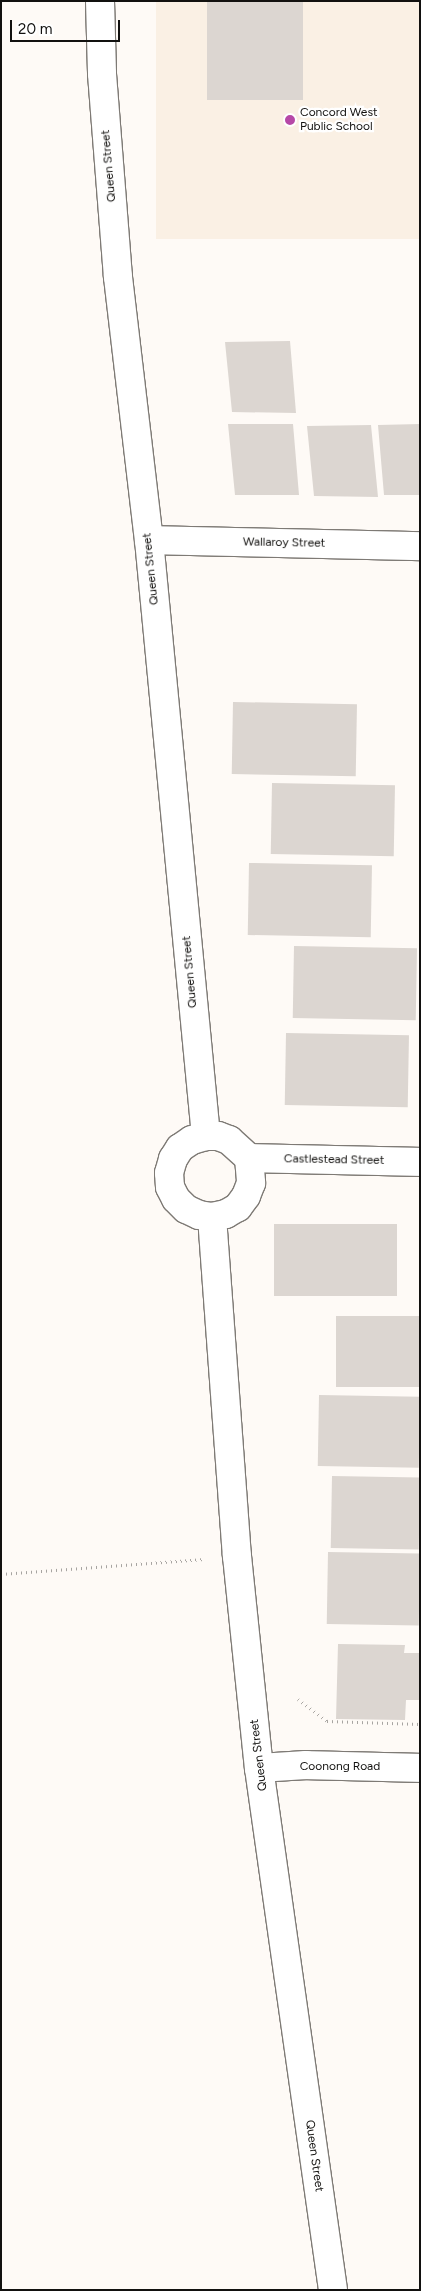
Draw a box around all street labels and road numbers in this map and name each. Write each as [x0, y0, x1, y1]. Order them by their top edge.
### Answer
street label: Queen Street [99, 129, 119, 203]
street label: Queen Street [140, 532, 162, 606]
street label: Wallaroy Street [243, 535, 325, 551]
street label: Queen Street [180, 935, 200, 1009]
street label: Castlestead Street [284, 1152, 384, 1168]
street label: Queen Street [247, 1718, 271, 1792]
street label: Coonong Road [300, 1760, 380, 1774]
street label: Queen Street [302, 2119, 326, 2193]

